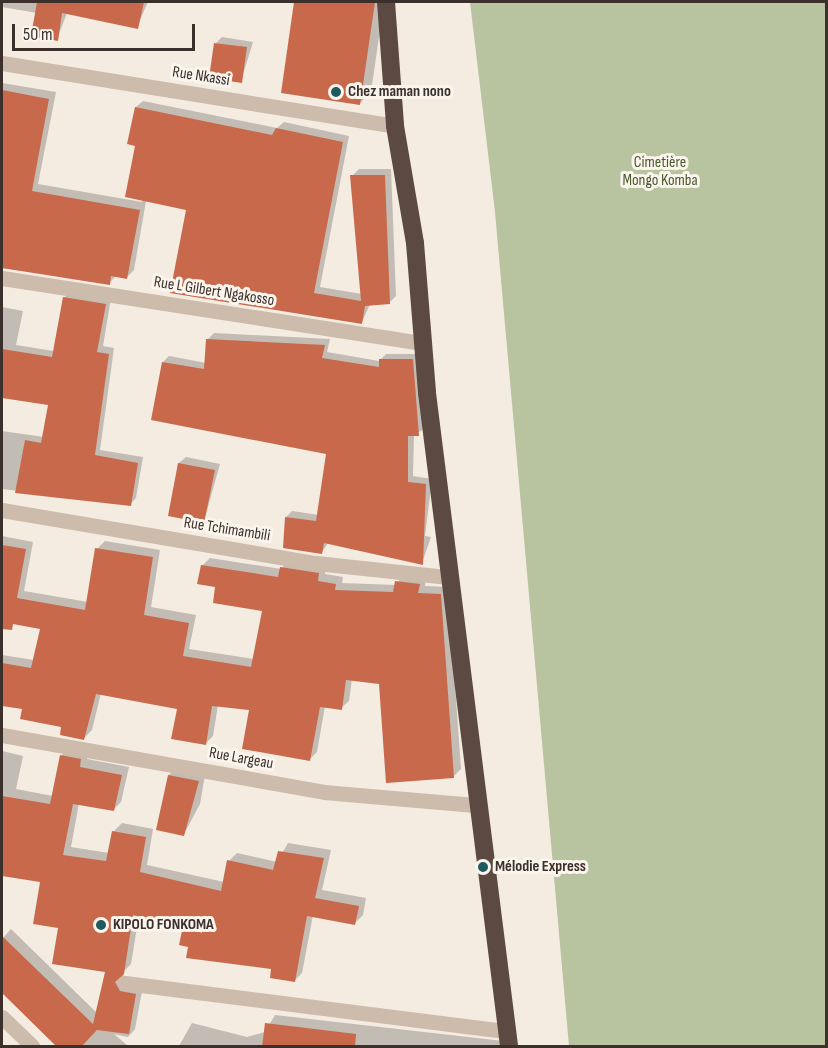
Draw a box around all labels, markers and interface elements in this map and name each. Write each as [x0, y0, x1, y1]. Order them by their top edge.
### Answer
scale bar [15, 12, 198, 50]
text: 50 m [23, 24, 53, 45]
street label: Rue Nkassi [171, 63, 231, 91]
place label: Chez maman nono [348, 82, 451, 102]
marker: Chez maman nono [329, 85, 343, 99]
park label: Cimetière Mongo Komba [622, 153, 698, 191]
street label: Rue L Gilbert Ngakosso [152, 273, 276, 311]
street label: Rue Tchimambili [182, 514, 272, 546]
street label: Rue Largeau [207, 744, 275, 774]
place label: Mélodie Express [495, 857, 586, 877]
marker: Mélodie Express [476, 860, 490, 874]
place label: KIPOLO FONKOMA [113, 915, 214, 935]
marker: KIPOLO FONKOMA [94, 918, 108, 932]

